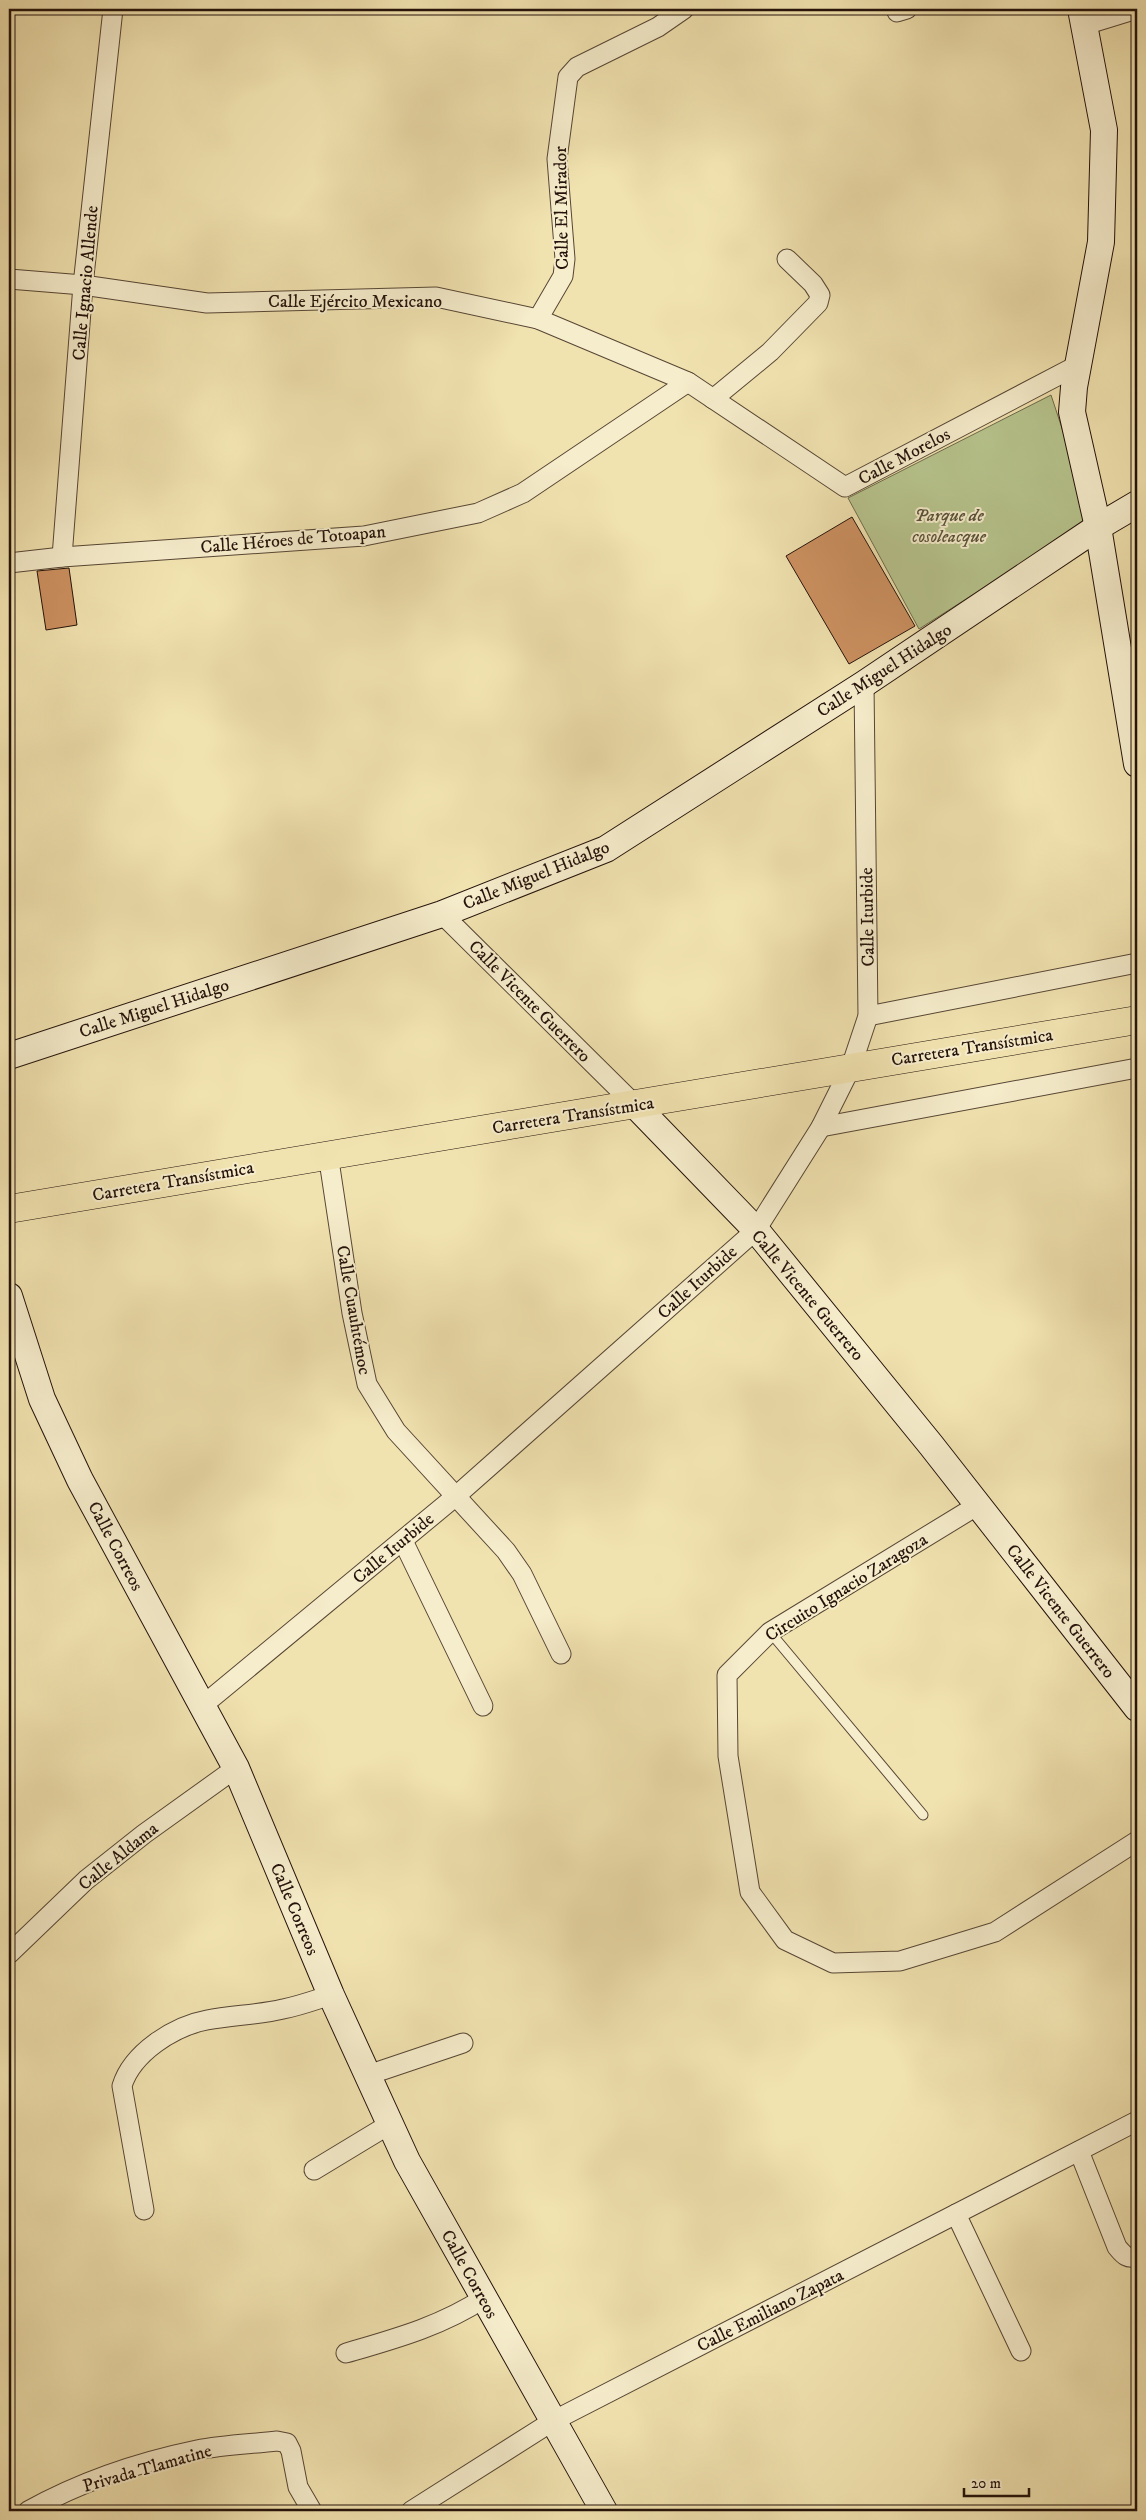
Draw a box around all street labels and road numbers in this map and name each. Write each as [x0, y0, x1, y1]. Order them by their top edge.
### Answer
street label: Calle El Mirador [550, 146, 574, 270]
street label: Calle Ignacio Allende [68, 205, 104, 361]
street label: Calle Ejército Mexicano [268, 291, 442, 313]
street label: Calle Morelos [855, 424, 954, 490]
street label: Calle Héroes de Totoapan [200, 521, 387, 559]
street label: Calle Miguel Hidalgo [813, 619, 956, 723]
street label: Calle Miguel Hidalgo [460, 836, 613, 915]
street label: Calle Iturbide [856, 867, 880, 967]
street label: Calle Vicente Guerrero [463, 936, 595, 1068]
street label: Calle Miguel Hidalgo [77, 974, 232, 1044]
street label: Carretera Transístmica [890, 1024, 1055, 1072]
street label: Carretera Transístmica [491, 1092, 656, 1140]
street label: Carretera Transístmica [91, 1157, 256, 1207]
street label: Calle Vicente Guerrero [746, 1226, 869, 1366]
street label: Calle Iturbide [653, 1241, 742, 1324]
street label: Calle Cuauhtémoc [331, 1244, 375, 1377]
street label: Calle Correos [82, 1498, 148, 1595]
street label: Calle Iturbide [348, 1508, 439, 1589]
street label: Circuito Ignacio Zaragoza [761, 1529, 932, 1647]
street label: Calle Vicente Guerrero [1001, 1540, 1120, 1683]
street label: Calle Aldama [74, 1818, 163, 1896]
street label: Calle Correos [265, 1860, 323, 1959]
street label: Calle Correos [436, 2226, 502, 2323]
street label: Calle Emiliano Zapata [693, 2264, 848, 2357]
street label: Privada Tlamatine [80, 2440, 214, 2498]

